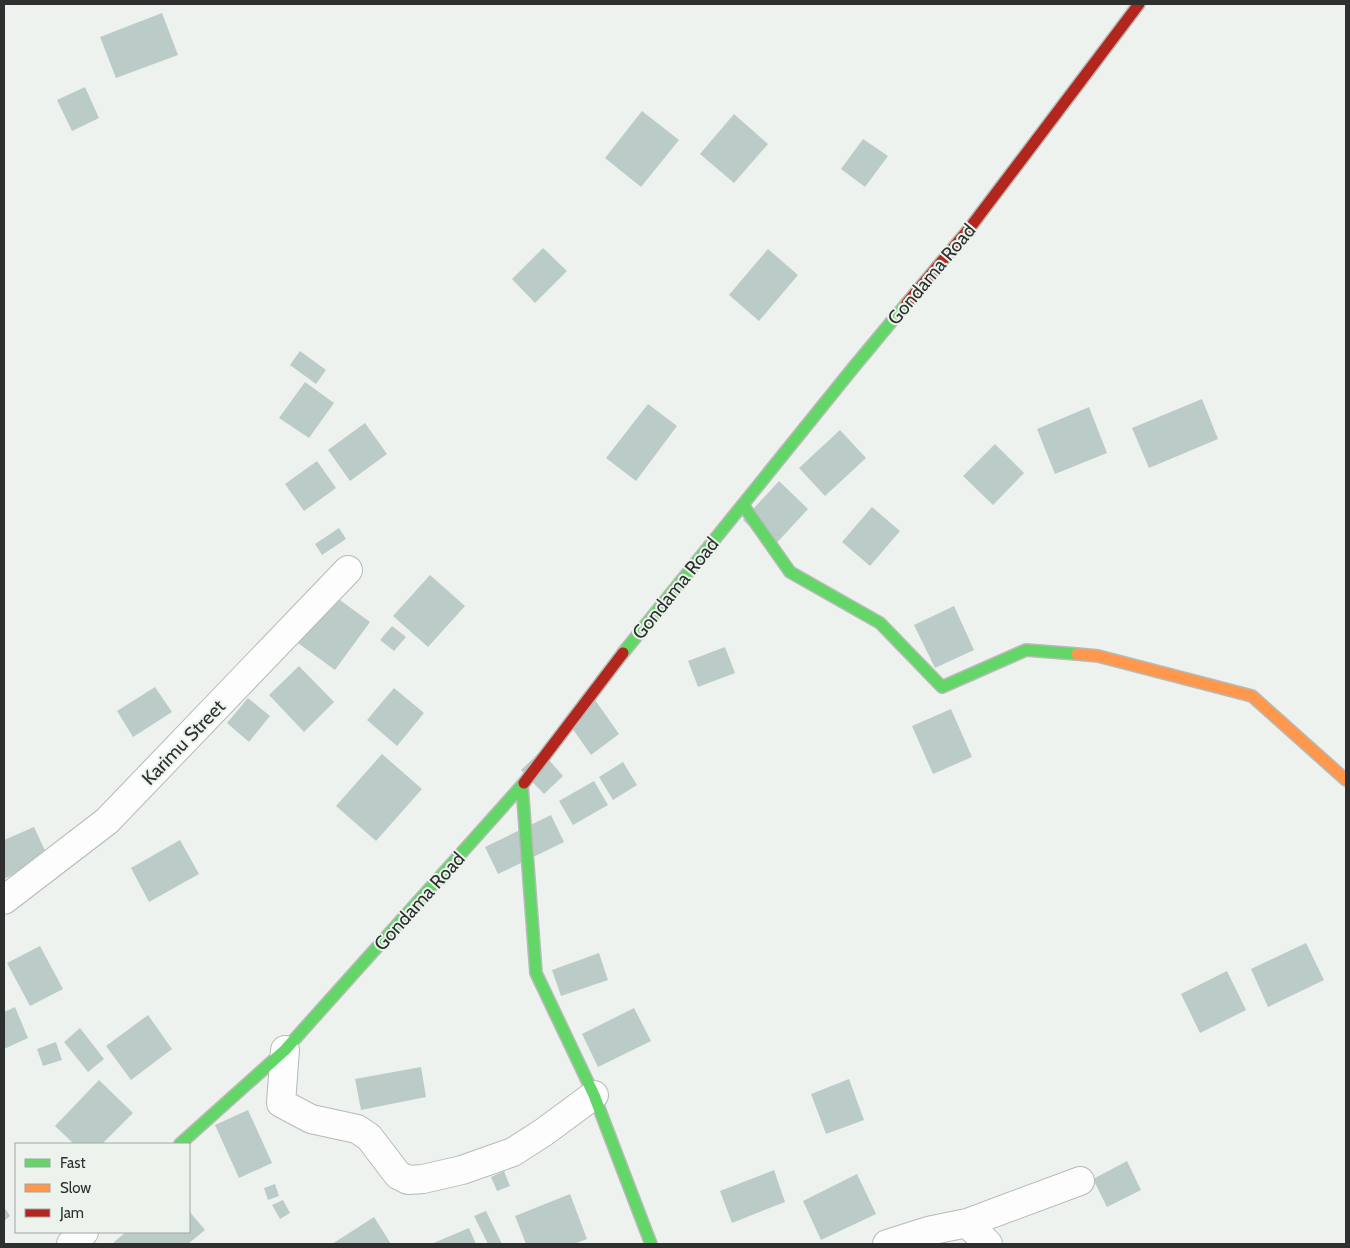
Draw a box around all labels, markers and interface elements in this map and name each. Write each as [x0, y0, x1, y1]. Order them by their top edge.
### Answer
street label: Gondama Road [882, 219, 980, 329]
street label: Gondama Road [627, 533, 724, 644]
street label: Karimu Street [137, 695, 230, 790]
street label: Gondama Road [369, 847, 470, 955]
legend [15, 1143, 190, 1233]
text: Fast [60, 1154, 85, 1172]
text: Slow [60, 1179, 91, 1197]
text: Jam [59, 1204, 84, 1222]

